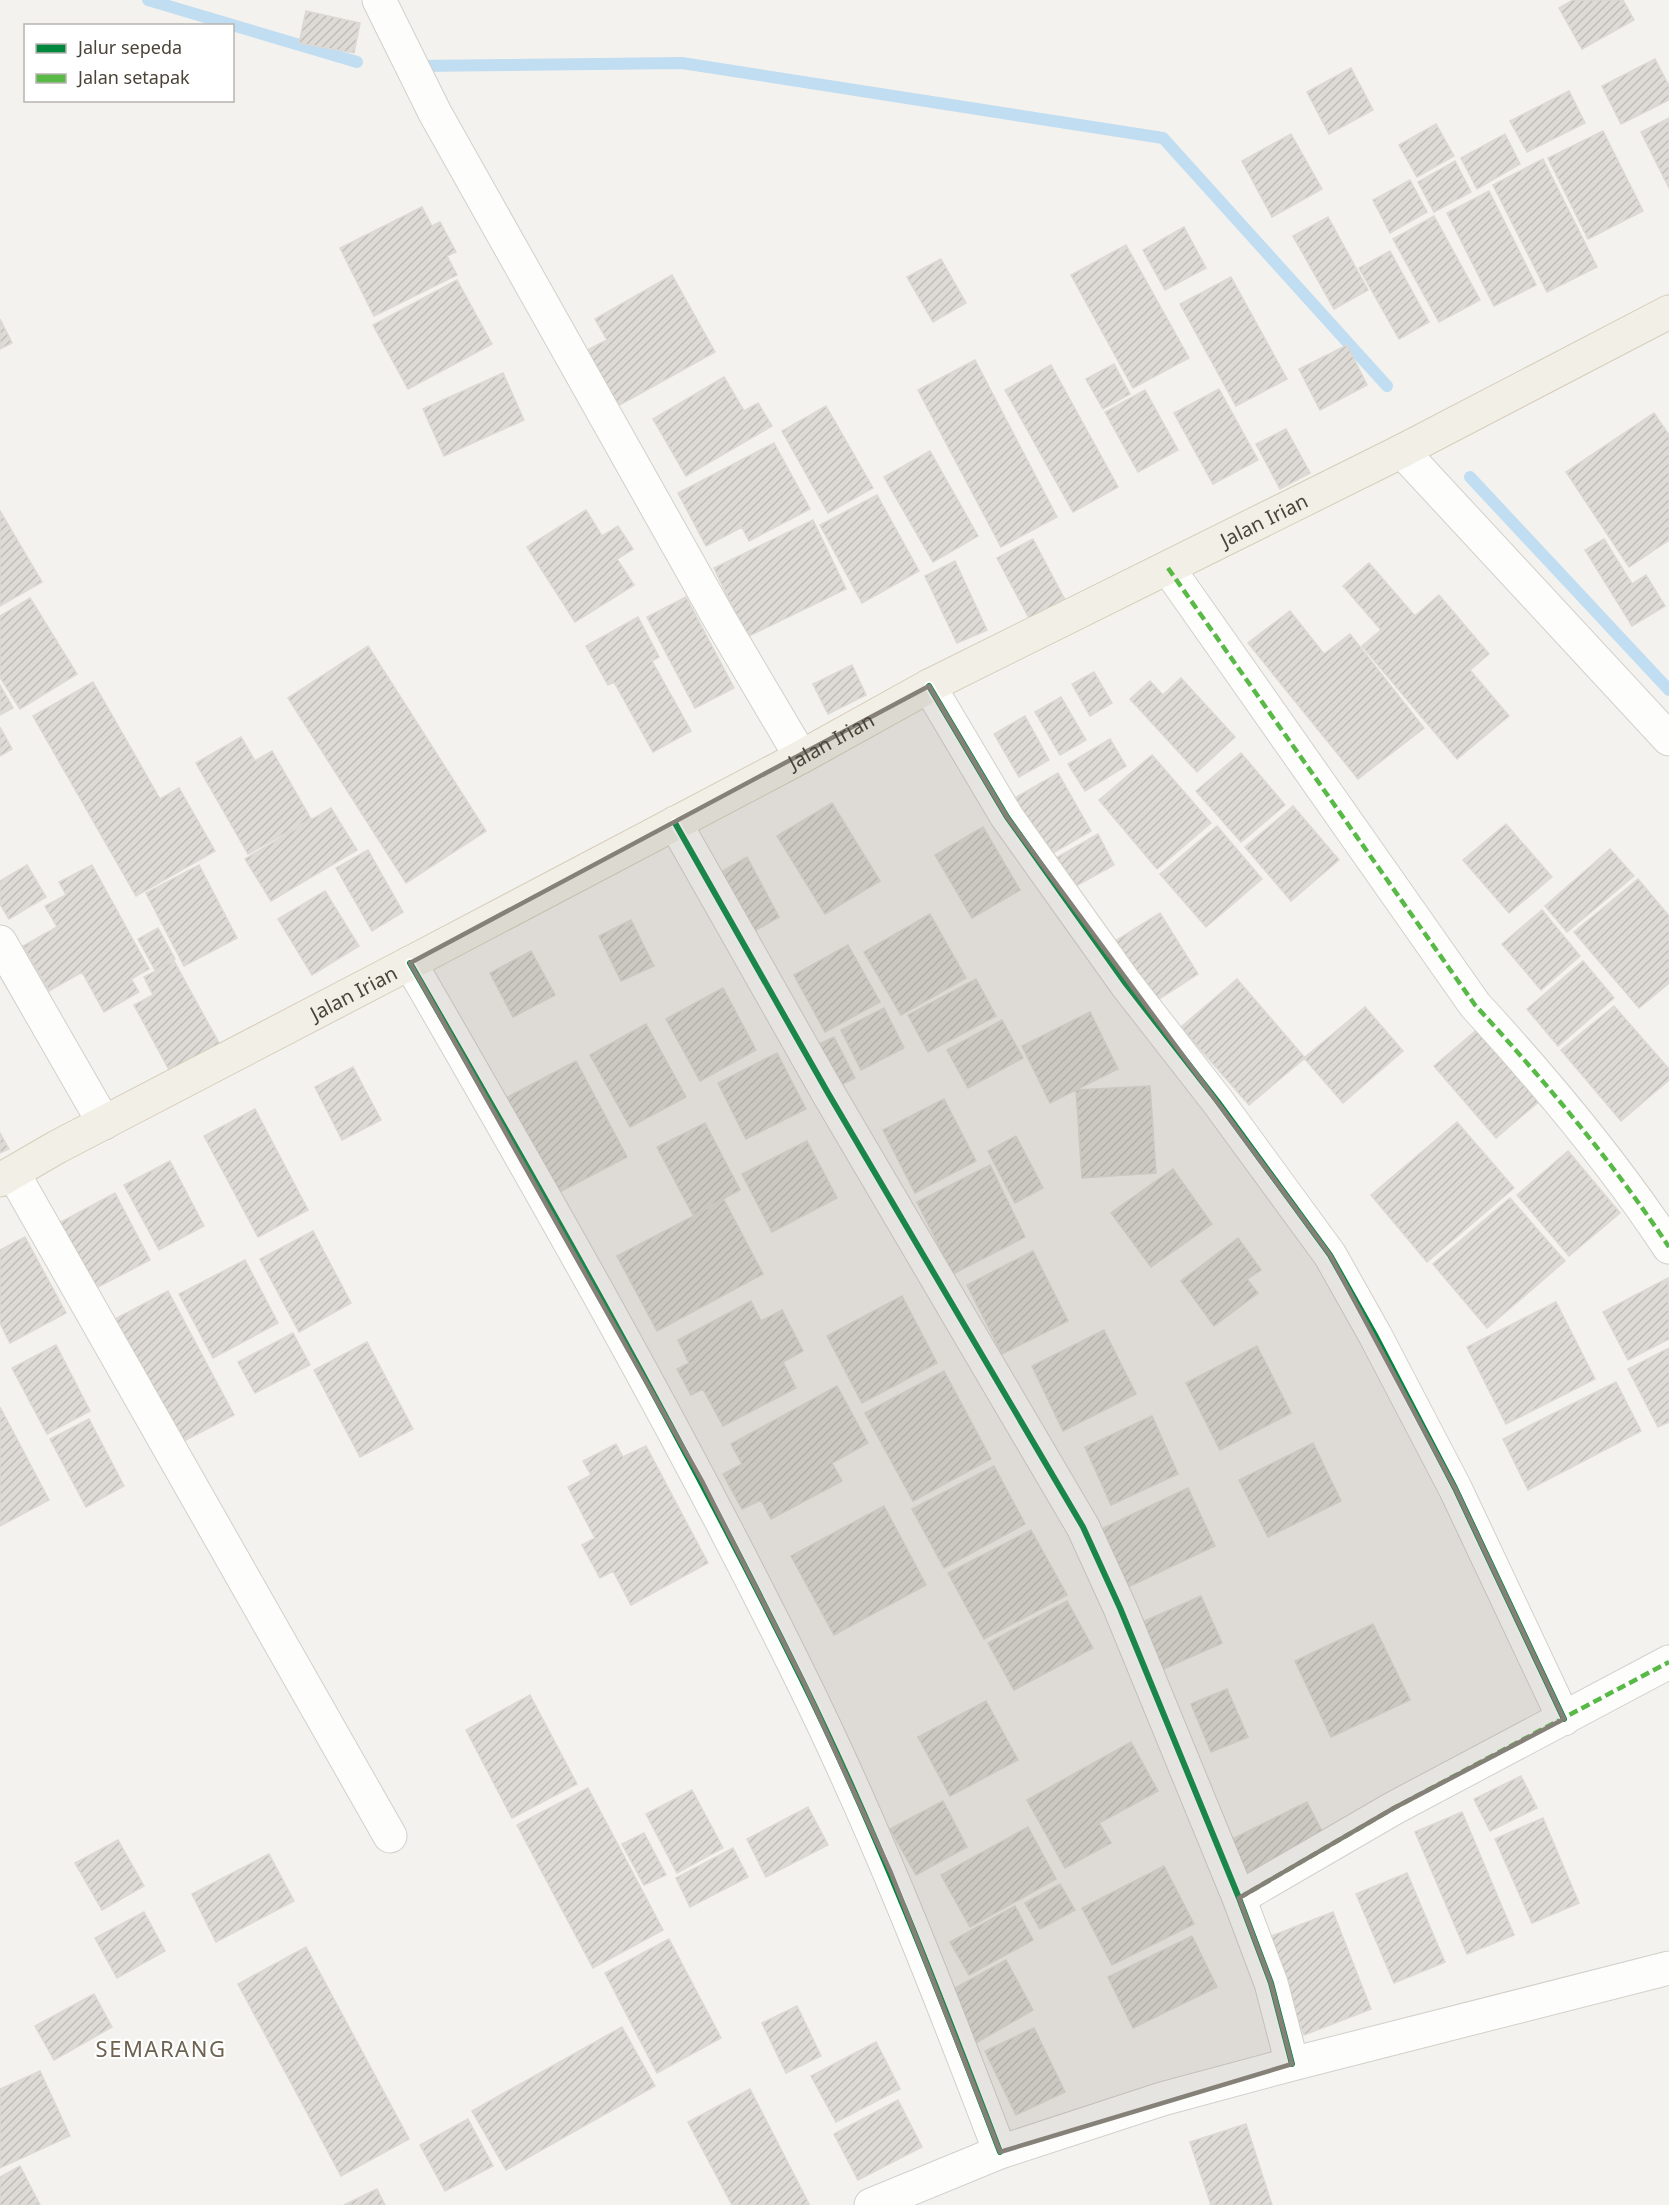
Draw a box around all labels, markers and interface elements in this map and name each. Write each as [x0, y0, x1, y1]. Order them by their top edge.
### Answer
legend [24, 24, 234, 102]
text: Jalur sepeda [76, 35, 182, 59]
text: Jalan setapak [76, 65, 190, 89]
street label: Jalan Irian [1214, 487, 1312, 554]
street label: Jalan Irian [781, 706, 879, 776]
street label: Jalan Irian [303, 959, 401, 1027]
district label: SEMARANG [96, 2033, 226, 2063]

